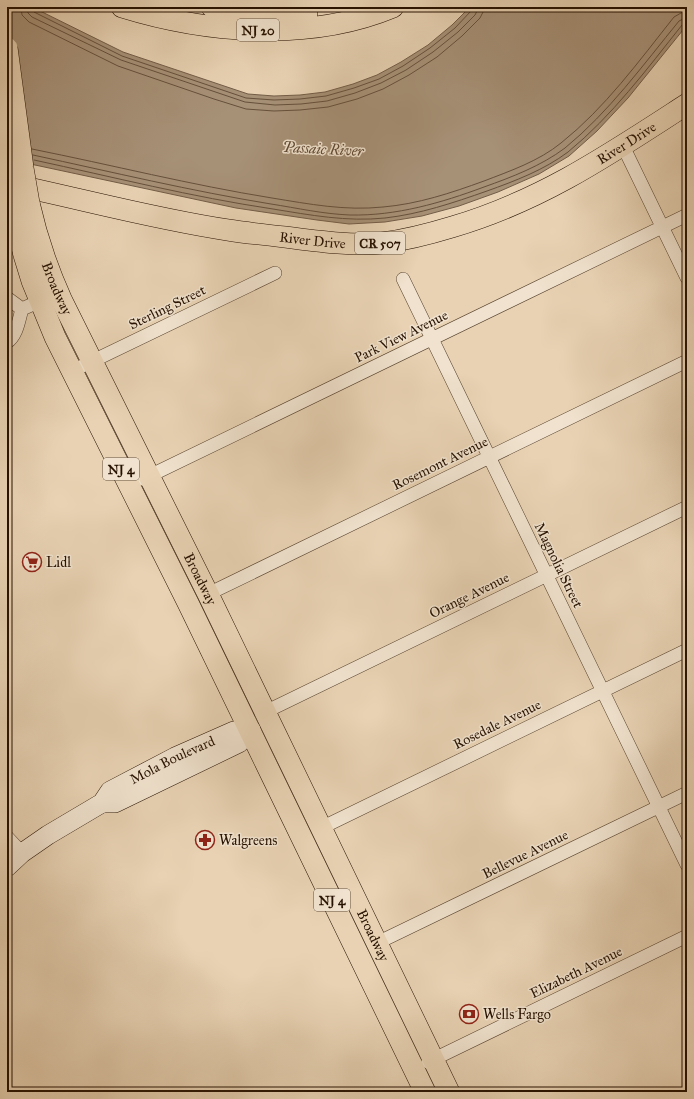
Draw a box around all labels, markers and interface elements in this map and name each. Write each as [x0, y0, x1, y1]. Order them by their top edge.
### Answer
road number: NJ 20 [237, 19, 279, 41]
street label: River Drive [594, 118, 659, 168]
water label: Passaic River [282, 138, 365, 160]
street label: River Drive [279, 228, 346, 252]
road number: CR 507 [355, 232, 405, 254]
street label: Broadway [38, 260, 76, 318]
street label: Sterling Street [126, 281, 209, 333]
street label: Park View Avenue [352, 306, 451, 366]
street label: Rosemont Avenue [390, 433, 491, 494]
road number: NJ 4 [103, 458, 139, 480]
street label: Magnolia Street [531, 520, 587, 611]
street label: Broadway [180, 550, 220, 608]
supermarket icon: Lidl [21, 551, 43, 573]
place label: Lidl [46, 554, 71, 571]
street label: Orange Avenue [426, 569, 512, 622]
street label: Rosedale Avenue [451, 696, 544, 753]
street label: Mola Boulevard [127, 733, 218, 788]
street label: Bellevue Avenue [479, 826, 571, 883]
pharmacy icon: Walgreens [194, 829, 216, 851]
place label: Walgreens [219, 832, 277, 849]
road number: NJ 4 [314, 889, 350, 911]
street label: Broadway [353, 907, 393, 965]
street label: Elizabeth Avenue [527, 943, 625, 1002]
bank icon: Wells Fargo [458, 1003, 480, 1025]
place label: Wells Fargo [483, 1006, 551, 1023]

